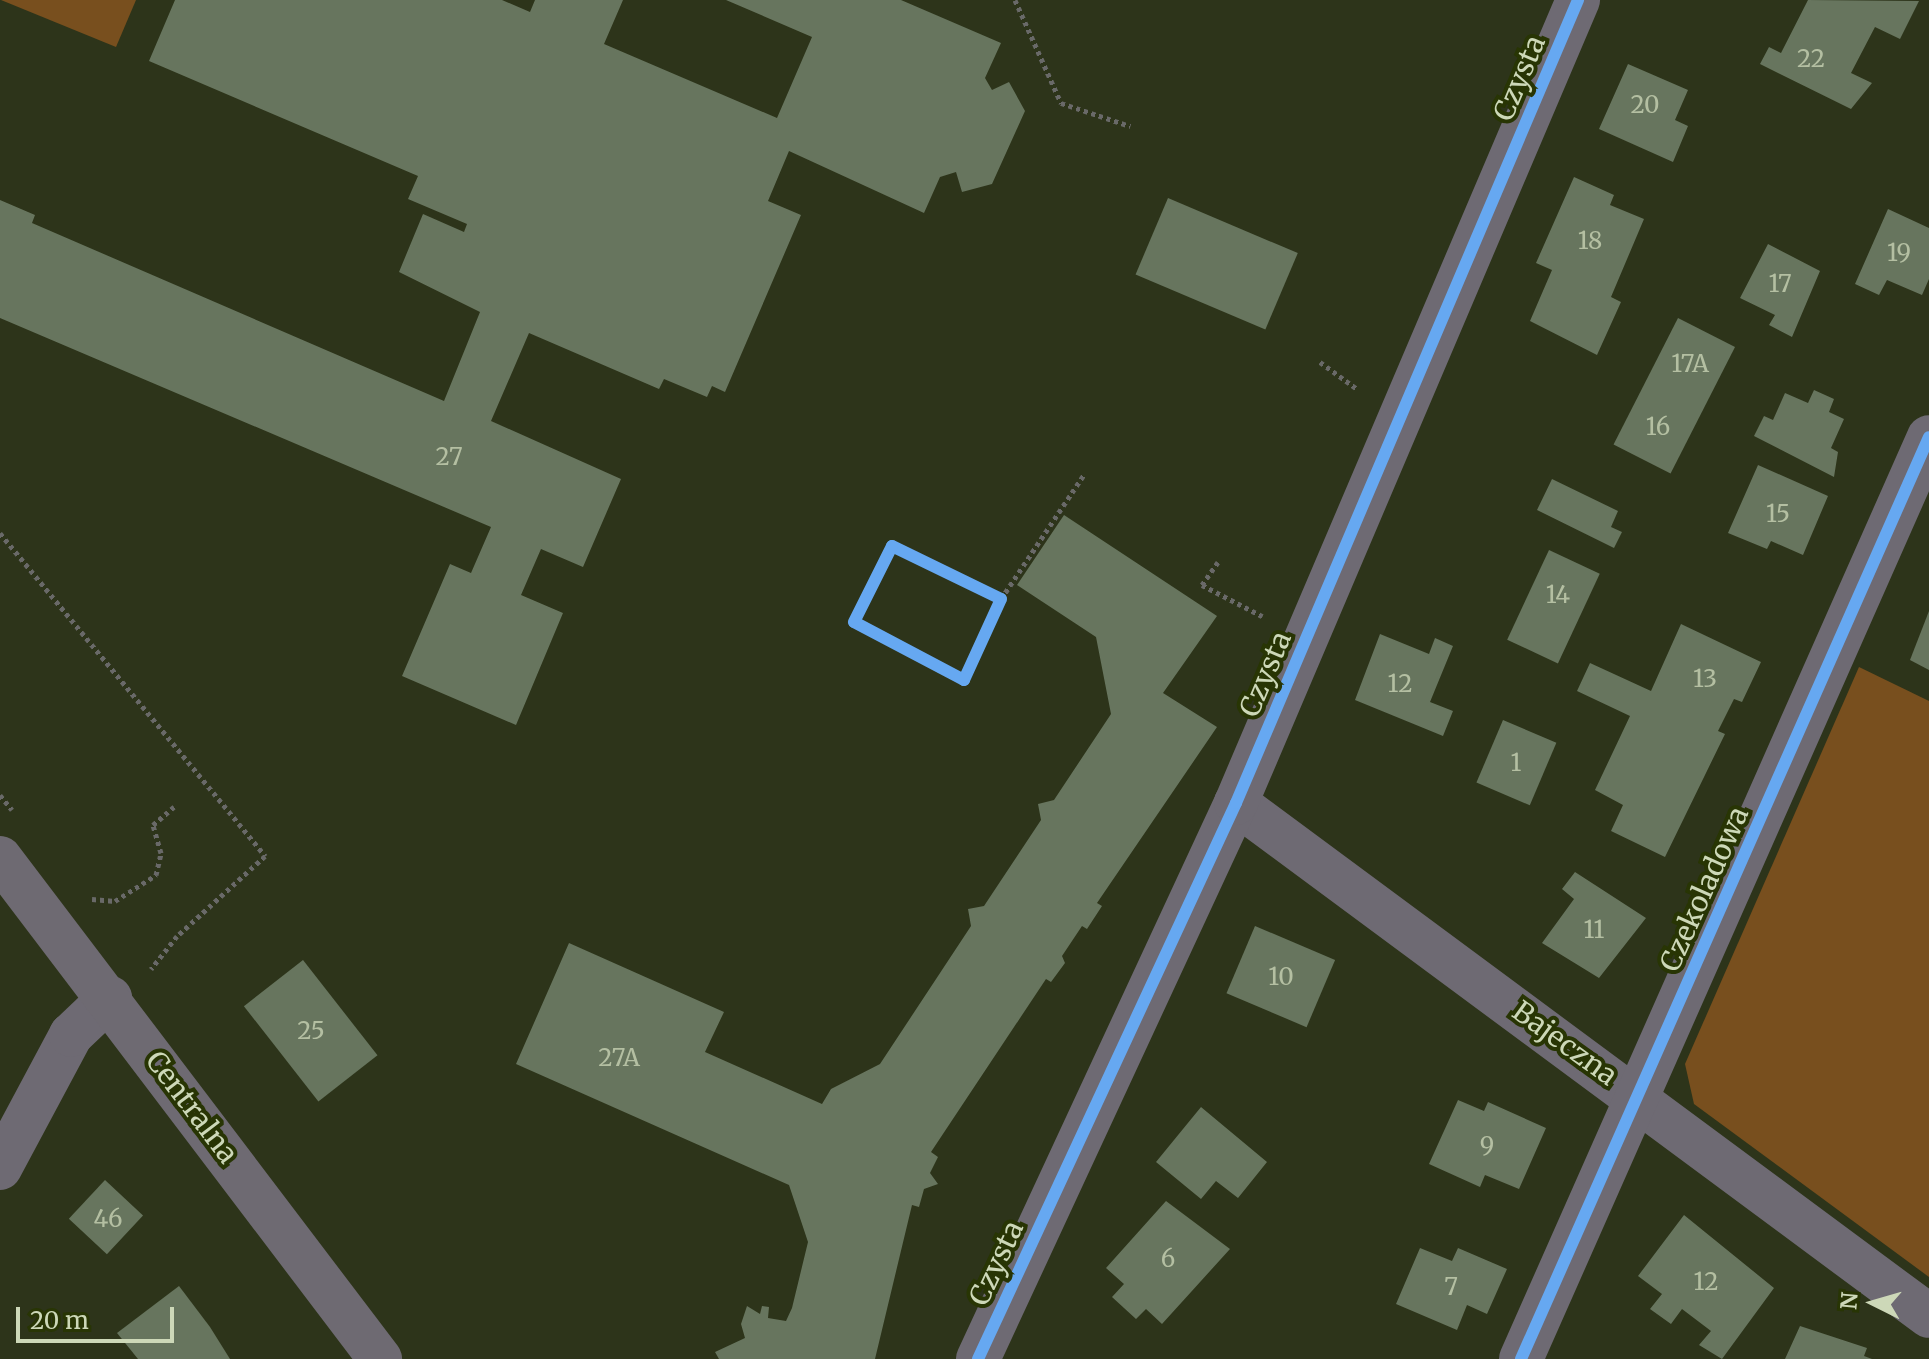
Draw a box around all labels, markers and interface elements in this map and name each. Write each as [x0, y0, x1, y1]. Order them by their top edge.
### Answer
street label: Czysta [1486, 30, 1552, 126]
house number: 22 [1797, 45, 1825, 73]
house number: 20 [1630, 91, 1660, 119]
house number: 18 [1578, 227, 1602, 255]
house number: 19 [1887, 239, 1911, 267]
house number: 17 [1768, 270, 1792, 298]
house number: 17A [1671, 350, 1709, 378]
house number: 16 [1646, 413, 1670, 441]
house number: 27 [435, 443, 463, 471]
house number: 15 [1766, 500, 1790, 528]
house number: 14 [1546, 581, 1570, 609]
street label: Czysta [1232, 626, 1298, 722]
house number: 13 [1693, 665, 1717, 693]
house number: 12 [1388, 670, 1412, 698]
house number: 1 [1511, 749, 1521, 777]
street label: Czekoladowa [1653, 801, 1755, 977]
house number: 11 [1584, 916, 1604, 944]
house number: 10 [1268, 963, 1294, 991]
street label: Bajeczna [1506, 994, 1624, 1092]
house number: 25 [297, 1017, 325, 1045]
street label: Centralna [139, 1044, 245, 1170]
house number: 27A [598, 1044, 640, 1072]
house number: 9 [1480, 1132, 1494, 1160]
house number: 46 [93, 1205, 123, 1233]
street label: Czysta [962, 1215, 1030, 1311]
house number: 6 [1161, 1245, 1175, 1273]
north arrow [1833, 1263, 1913, 1343]
house number: 12 [1694, 1268, 1718, 1296]
house number: 7 [1444, 1273, 1458, 1301]
scale bar [20, 1291, 178, 1341]
text: N [1834, 1291, 1864, 1311]
text: 20 m [30, 1305, 89, 1336]

